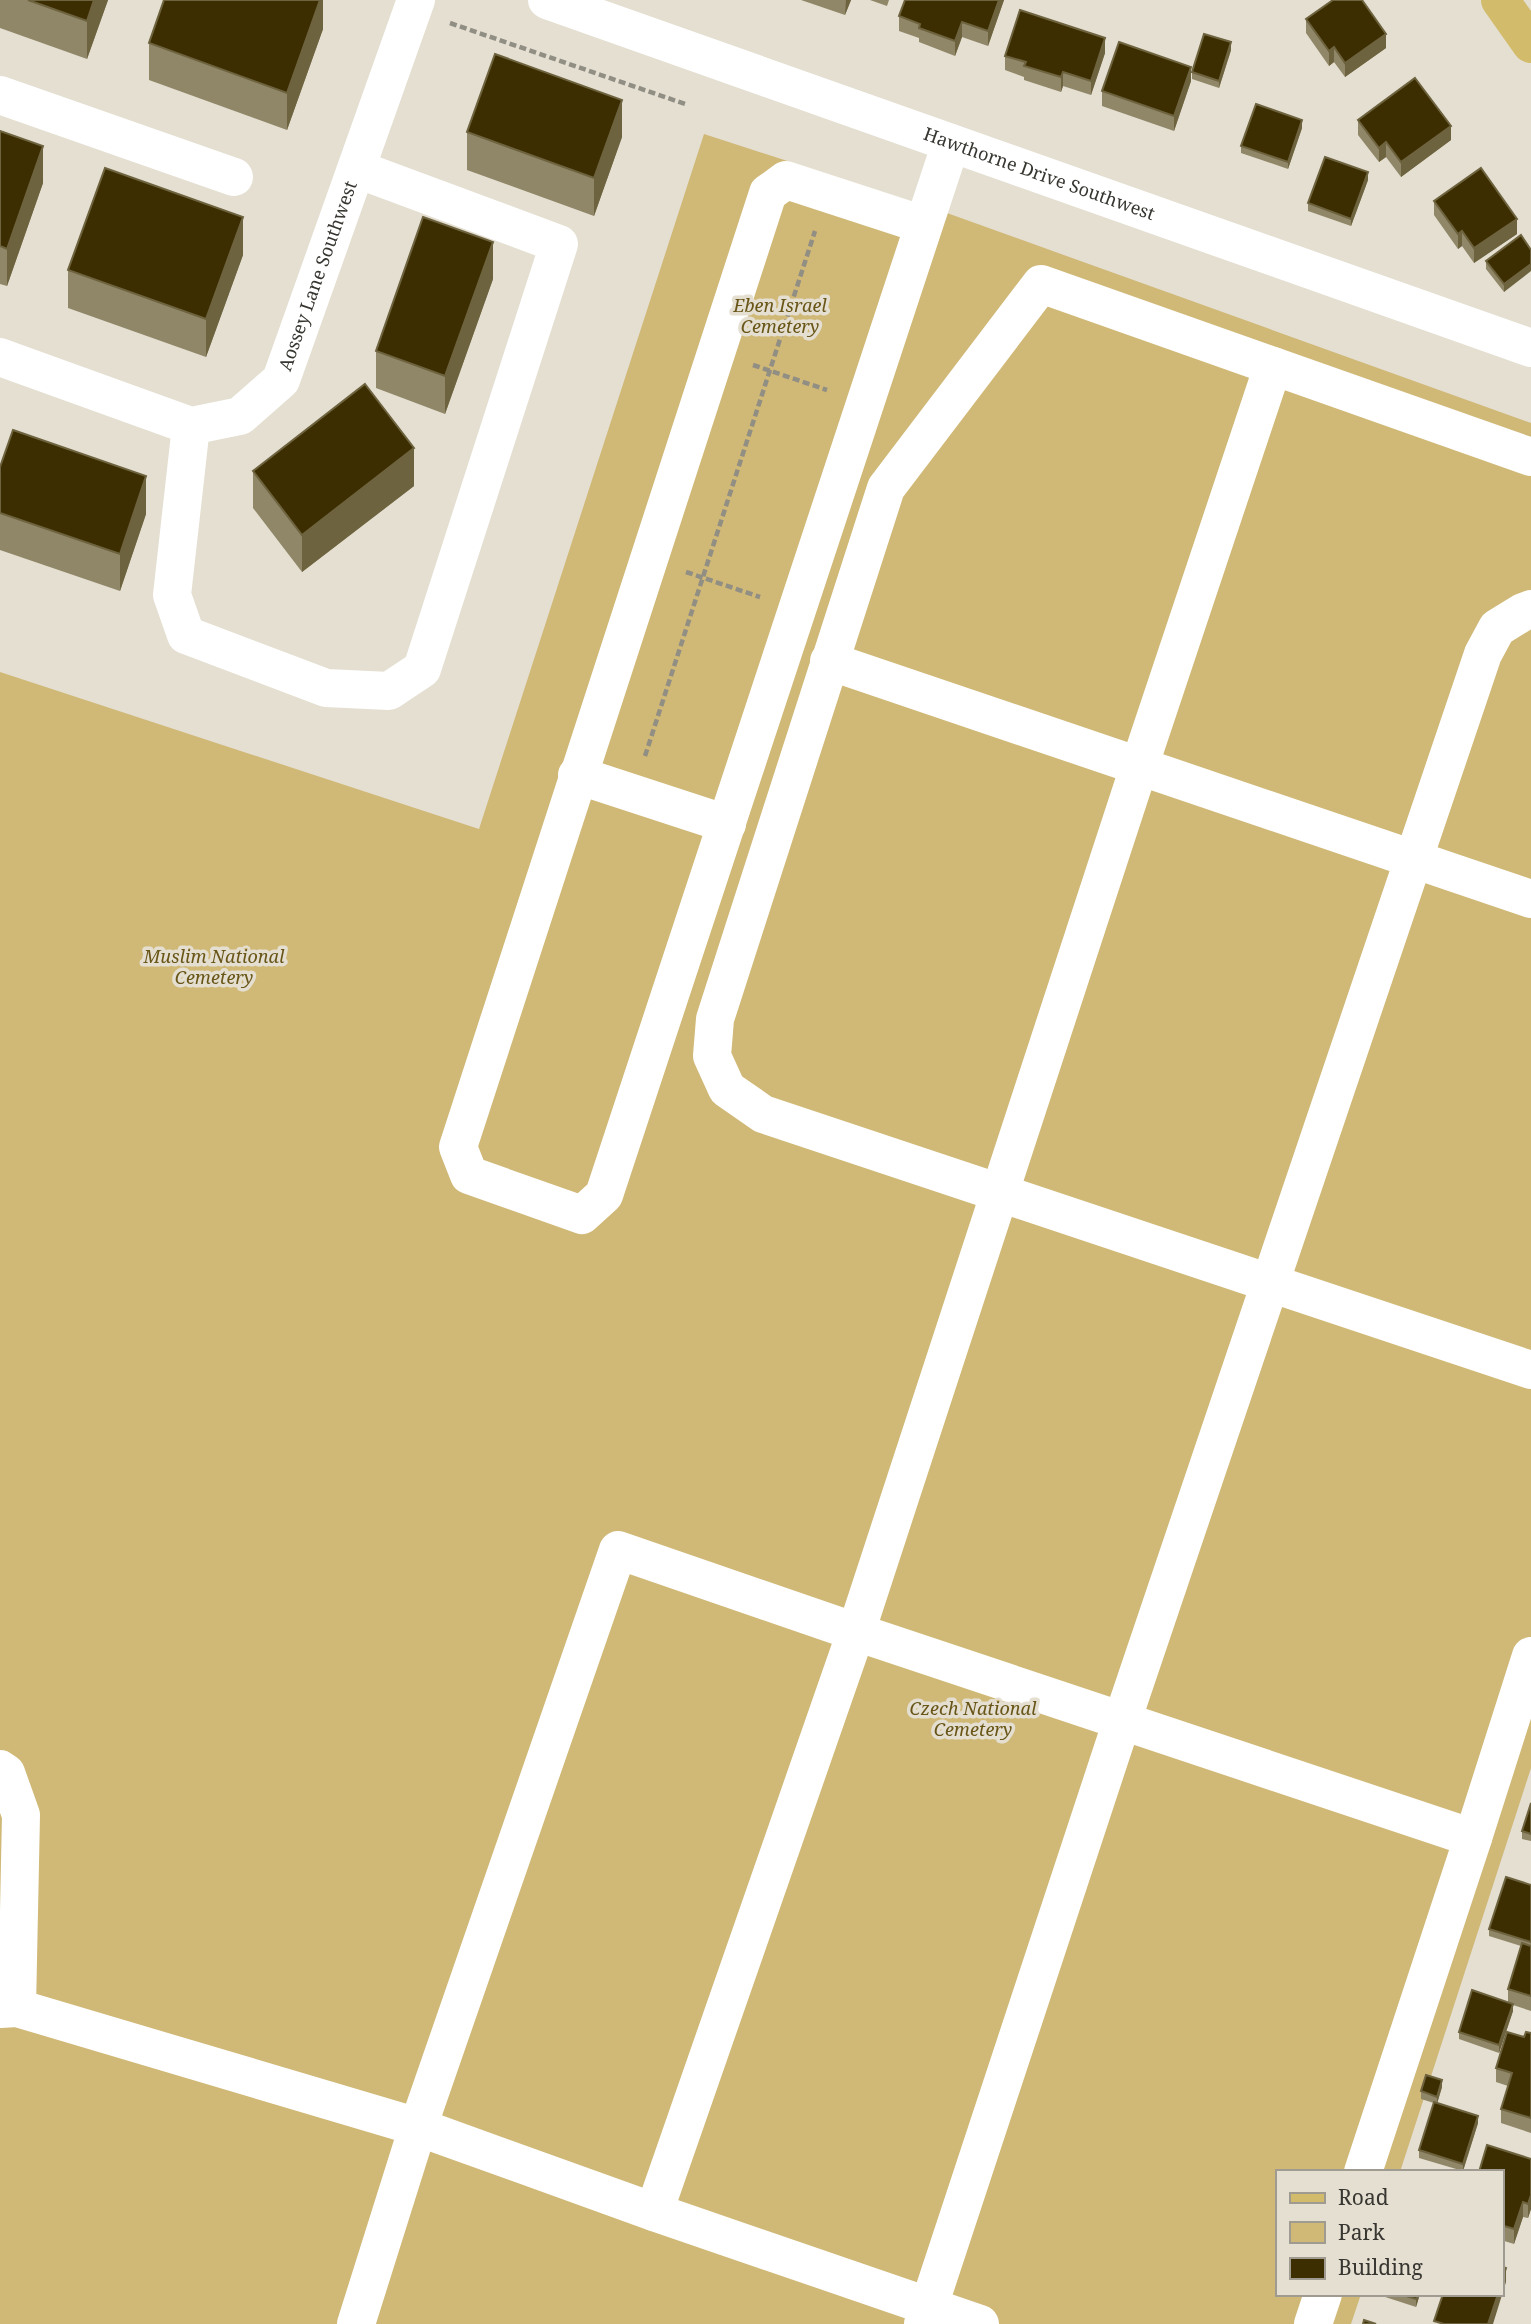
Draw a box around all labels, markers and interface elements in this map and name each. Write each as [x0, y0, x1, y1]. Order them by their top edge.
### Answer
street label: Hawthorne Drive Southwest [921, 121, 1158, 225]
street label: Aossey Lane Southwest [272, 178, 362, 374]
park label: Eben Israel Cemetery [732, 293, 827, 338]
park label: Muslim National Cemetery [142, 944, 285, 989]
park label: Czech National Cemetery [910, 1696, 1037, 1741]
legend [1276, 2170, 1503, 2296]
text: Road [1338, 2183, 1389, 2211]
text: Park [1338, 2218, 1385, 2246]
text: Building [1338, 2253, 1423, 2281]

